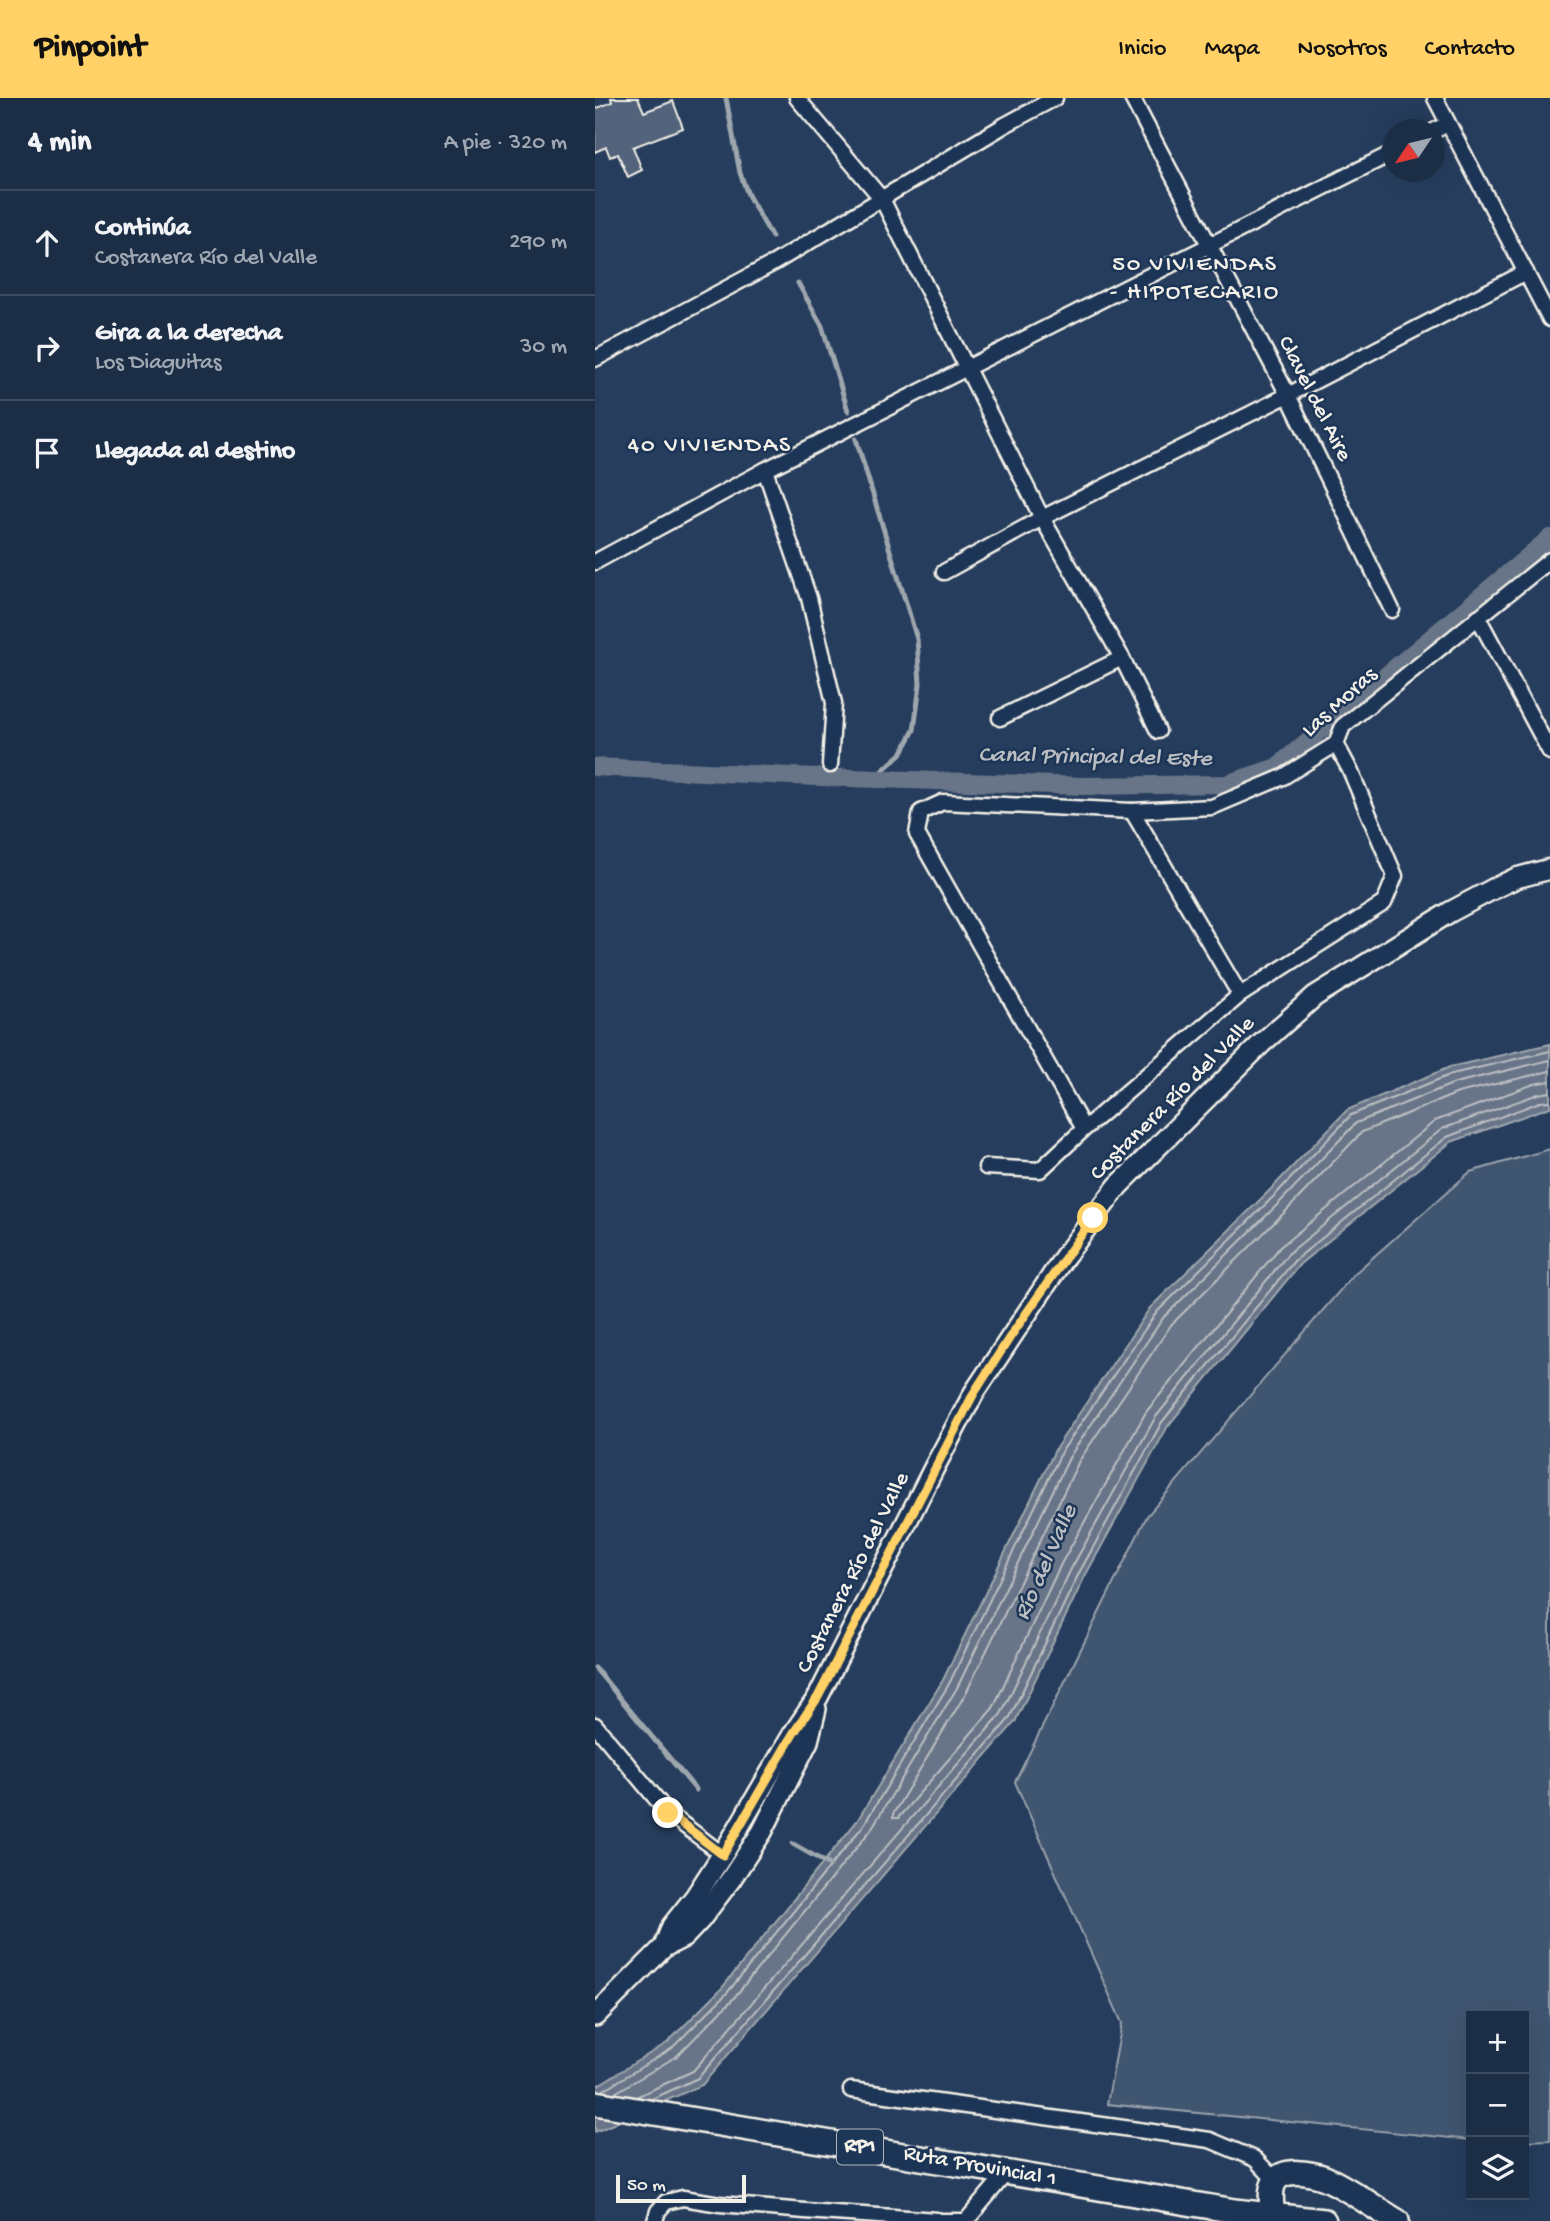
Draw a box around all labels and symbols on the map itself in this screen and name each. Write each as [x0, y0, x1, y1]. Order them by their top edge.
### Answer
north arrow [1382, 119, 1445, 182]
district label: 50 VIVIENDAS - HIPOTECARIO [1110, 251, 1280, 308]
street label: Clavel del Aire [1271, 332, 1358, 467]
district label: 40 VIVIENDAS [628, 432, 792, 461]
street label: Las Moras [1297, 662, 1384, 744]
water label: Canal Principal del Este [978, 741, 1213, 775]
street label: Costanera Río del Valle [1085, 1010, 1262, 1187]
route start [1077, 1202, 1108, 1233]
street label: Costanera Río del Valle [792, 1467, 917, 1678]
water label: Río del Valle [1009, 1499, 1086, 1625]
route end [652, 1797, 683, 1828]
road number: RP1 [837, 2130, 883, 2164]
street label: Ruta Provincial 1 [902, 2140, 1058, 2194]
scale bar [616, 2172, 745, 2204]

